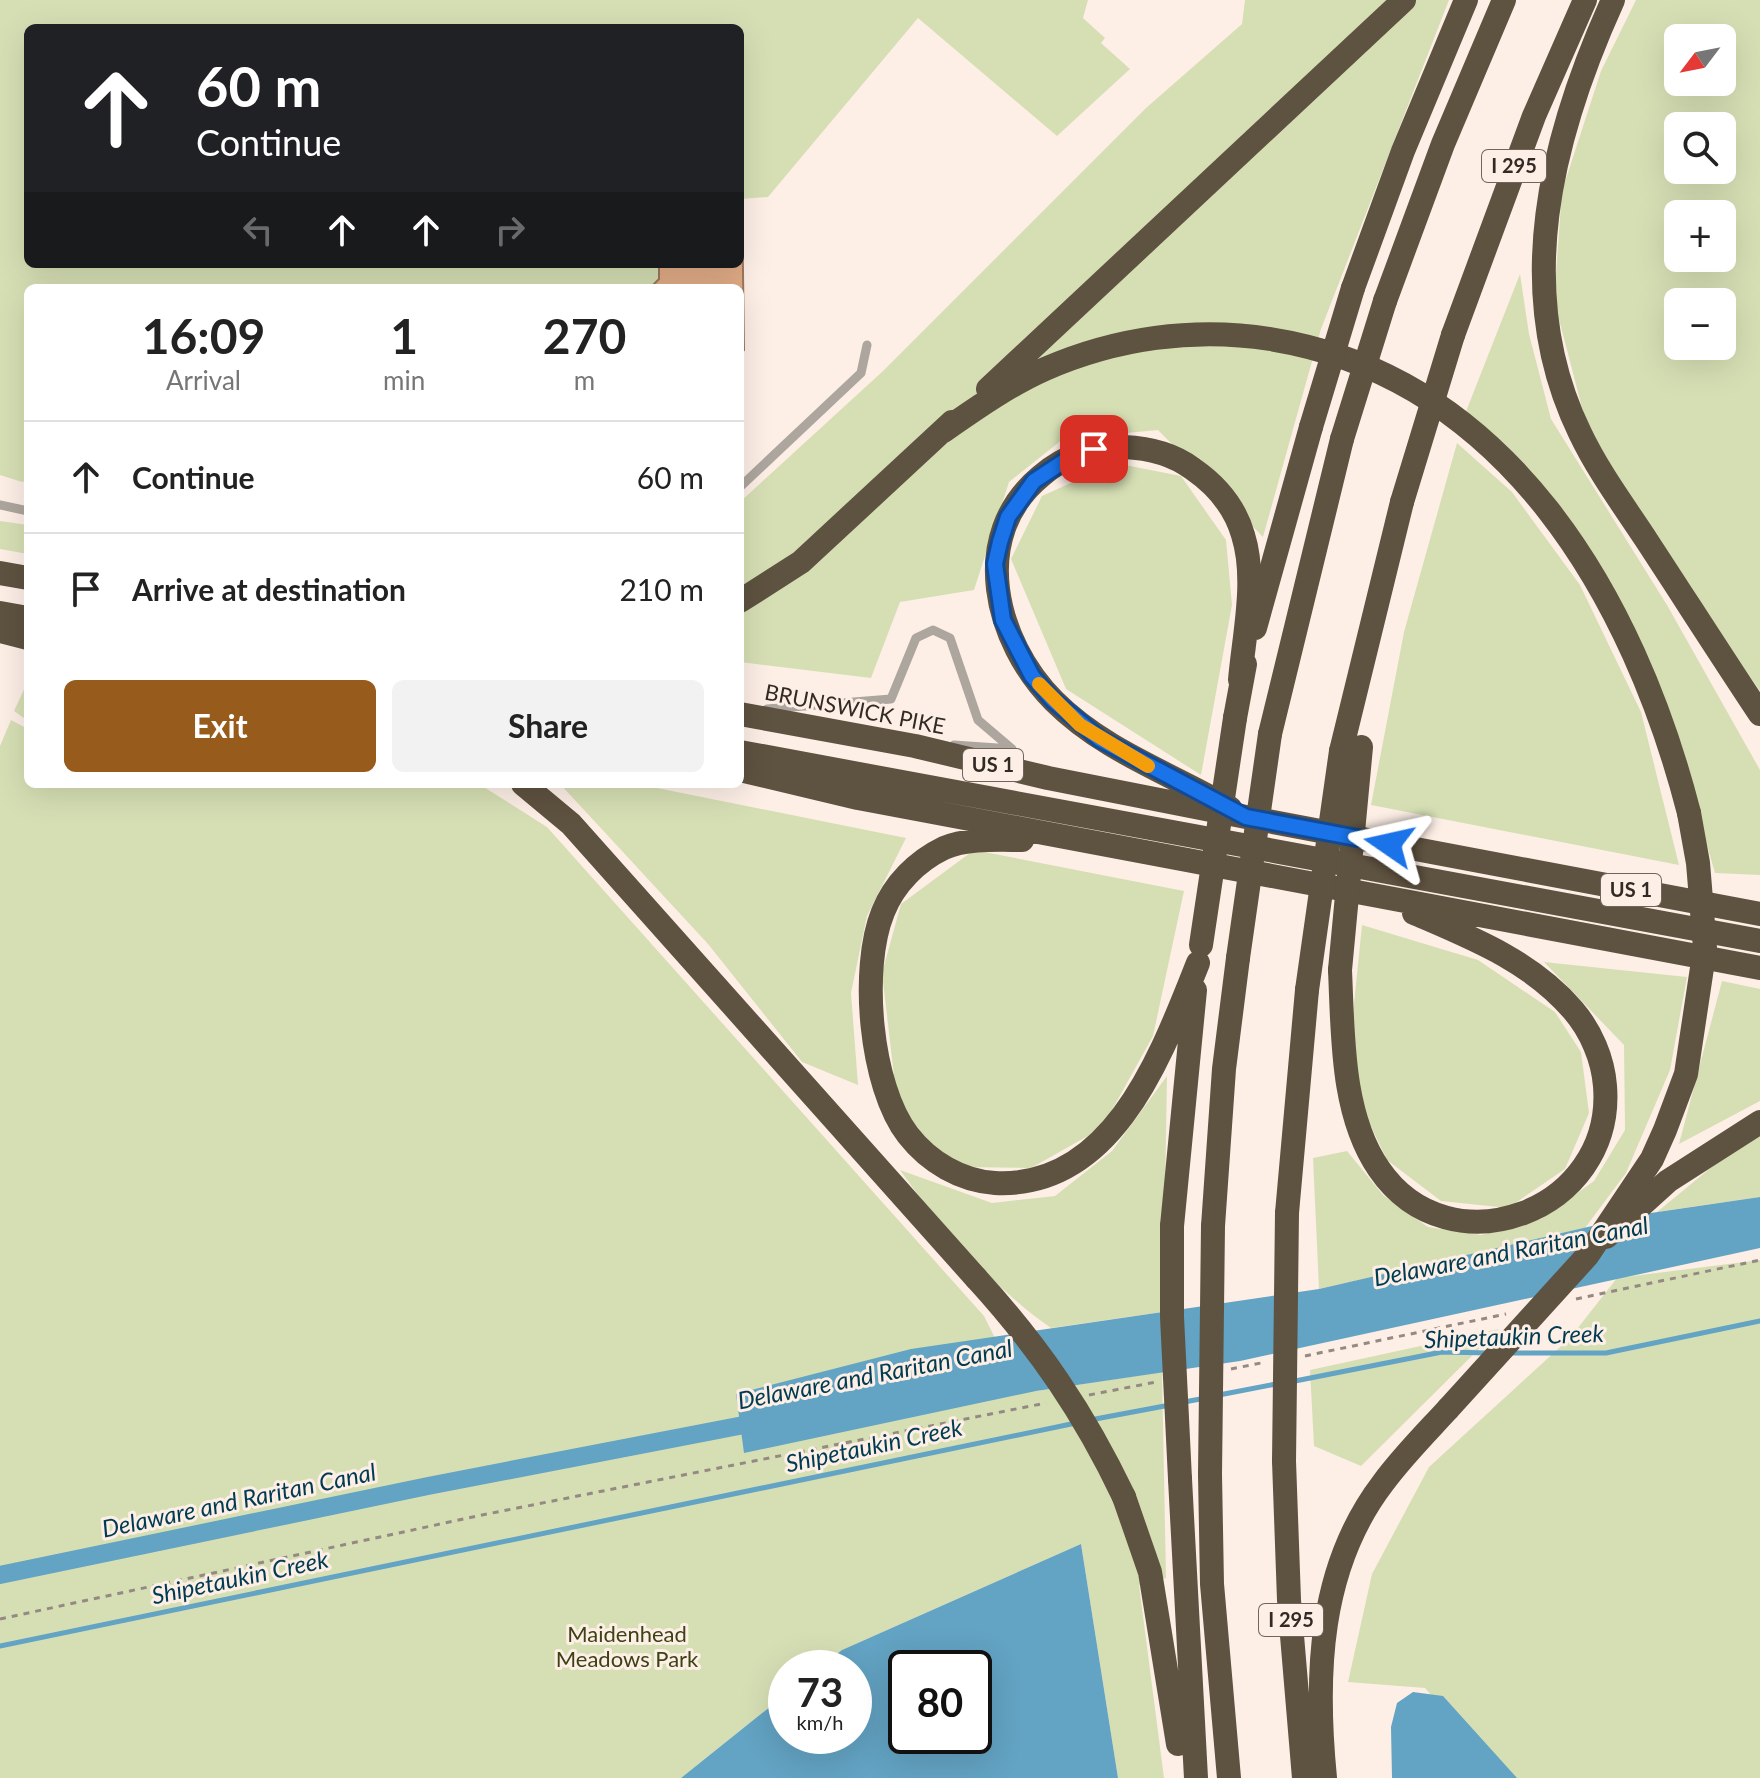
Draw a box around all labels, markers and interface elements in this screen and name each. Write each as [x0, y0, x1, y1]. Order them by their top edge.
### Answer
north arrow [1664, 24, 1736, 96]
map controls [1664, 24, 1736, 360]
text: 60 m [196, 52, 321, 119]
icon: ahead [64, 56, 168, 160]
button: search [1664, 112, 1736, 184]
text: Continue [196, 120, 341, 164]
road number: I 295 [1482, 150, 1546, 182]
button: + [1664, 200, 1736, 272]
icon: left [236, 208, 280, 252]
icon: ahead [320, 208, 364, 252]
icon: ahead [404, 208, 448, 252]
icon: right [488, 208, 532, 252]
button: − [1664, 288, 1736, 360]
text: 16:09 [142, 307, 265, 364]
text: 1 [390, 307, 418, 364]
text: 270 [543, 307, 626, 364]
text: Arrival [166, 364, 241, 396]
text: min [383, 364, 425, 396]
text: m [574, 364, 595, 396]
pin [1060, 415, 1128, 483]
icon: arrive [1072, 427, 1116, 471]
icon: ahead [64, 455, 108, 499]
text: Continue [132, 459, 255, 495]
text: 60 m [637, 459, 704, 495]
icon: arrive [64, 567, 108, 611]
text: Arrive at destination [132, 571, 406, 607]
text: 210 m [619, 571, 704, 607]
street label: BRUNSWICK PIKE [763, 678, 948, 739]
button: Exit [64, 680, 376, 772]
button: Share [392, 680, 704, 772]
road number: US 1 [963, 749, 1023, 781]
position arrow [1347, 802, 1431, 886]
road number: US 1 [1601, 874, 1661, 906]
water label: Delaware and Raritan Canal [1371, 1210, 1651, 1291]
water label: Shipetaukin Creek [1424, 1318, 1605, 1353]
water label: Delaware and Raritan Canal [735, 1333, 1015, 1414]
water label: Shipetaukin Creek [783, 1412, 965, 1477]
water label: Delaware and Raritan Canal [99, 1456, 379, 1543]
water label: Shipetaukin Creek [149, 1544, 331, 1609]
road number: I 295 [1259, 1604, 1323, 1636]
park label: Maidenhead Meadows Park [556, 1620, 699, 1672]
speed limit sign: 80 [888, 1650, 992, 1754]
text: 73 [797, 1668, 843, 1716]
text: km/h [797, 1710, 843, 1734]

